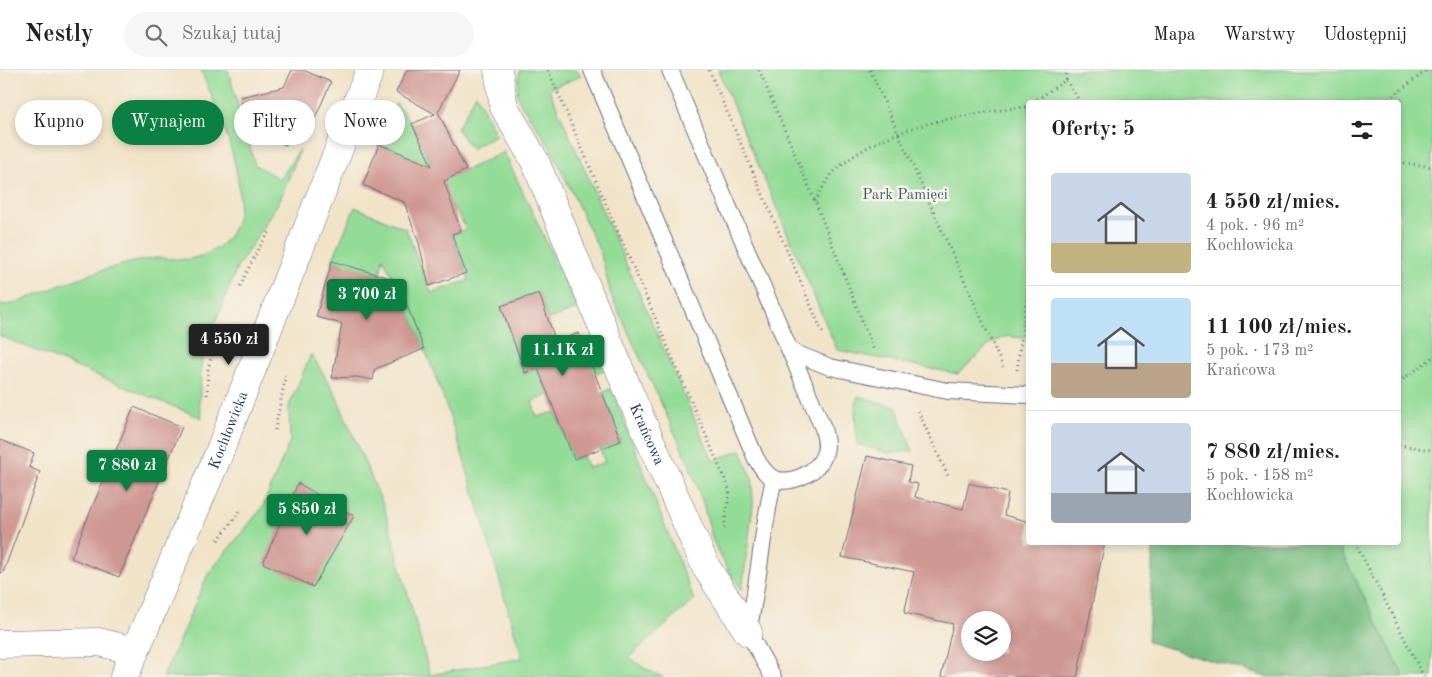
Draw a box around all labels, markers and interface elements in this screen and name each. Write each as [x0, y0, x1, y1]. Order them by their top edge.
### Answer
search box [124, 12, 474, 57]
icon: search [142, 21, 170, 49]
text: Nestly [25, 23, 94, 47]
text: Szukaj tutaj [182, 25, 282, 44]
text: Mapa [1154, 26, 1196, 44]
text: Warstwy [1224, 26, 1295, 44]
text: Udostępnij [1323, 26, 1407, 44]
chip: Kupno [15, 100, 102, 145]
chip: Wynajem [112, 100, 224, 145]
chip: Filtry [234, 100, 315, 145]
chip: Nowe [325, 100, 405, 145]
icon: filters [1348, 116, 1376, 144]
text: Oferty: 5 [1051, 119, 1135, 140]
park label: Park Pamięci [862, 188, 948, 203]
text: 4 550 zł/mies. [1206, 192, 1340, 213]
icon: home [1091, 193, 1151, 253]
text: 4 pok. · 96 m² [1206, 218, 1304, 234]
text: Kochłowicka [1206, 238, 1294, 254]
pin: 3 700 zł [315, 278, 419, 321]
text: 3 700 zł [338, 287, 396, 303]
text: 11 100 zł/mies. [1206, 317, 1352, 338]
icon: home [1091, 318, 1151, 378]
pin: 4 550 zł [177, 324, 281, 366]
text: 4 550 zł [200, 332, 258, 348]
pin: 11.1K zł [511, 334, 615, 377]
text: 11.1K zł [532, 343, 594, 359]
text: 5 pok. · 173 m² [1206, 343, 1313, 359]
text: Krańcowa [1206, 363, 1276, 379]
street label: Kochłowicka [207, 389, 252, 472]
street label: Krańcowa [626, 402, 666, 468]
text: 7 880 zł/mies. [1206, 442, 1340, 463]
icon: home [1091, 443, 1151, 503]
pin: 7 880 zł [75, 450, 179, 492]
text: 7 880 zł [98, 458, 156, 474]
text: 5 pok. · 158 m² [1206, 468, 1313, 484]
text: Kochłowicka [1206, 488, 1294, 504]
pin: 5 850 zł [255, 494, 359, 536]
text: 5 850 zł [278, 502, 336, 518]
map controls [961, 611, 1011, 661]
button: layers [961, 611, 1011, 661]

